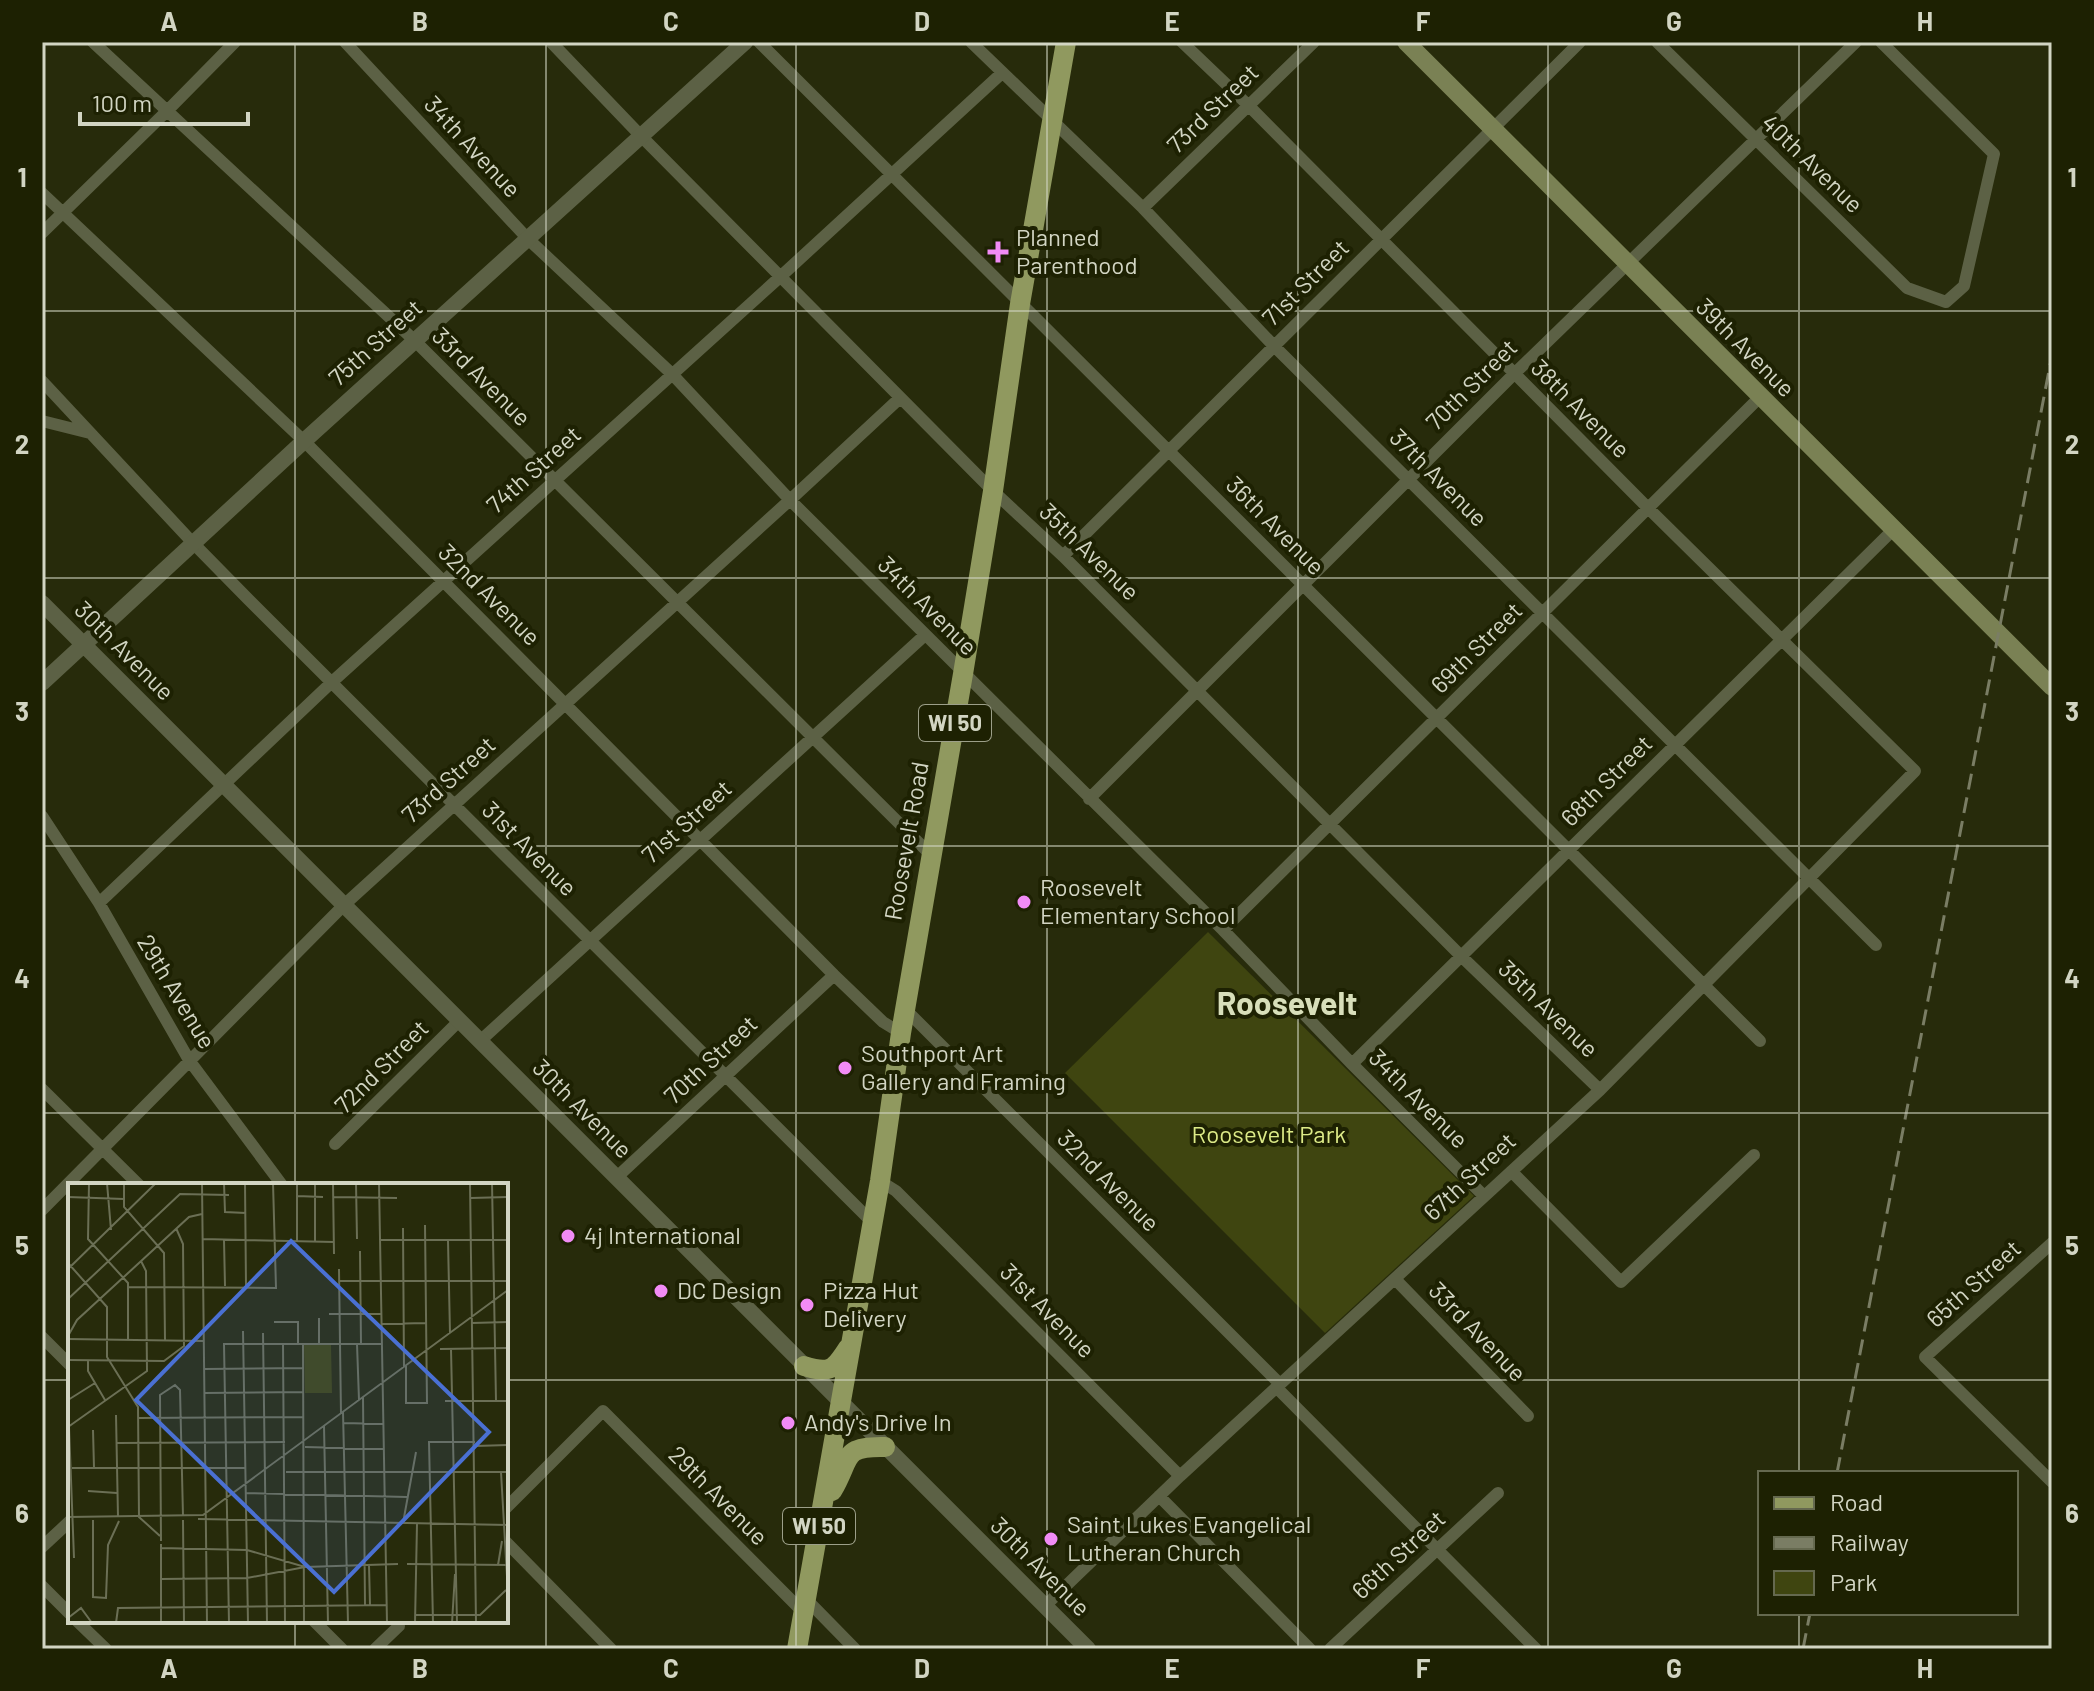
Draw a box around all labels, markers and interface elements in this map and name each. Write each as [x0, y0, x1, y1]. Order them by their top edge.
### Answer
text: A [160, 5, 178, 36]
text: B [412, 5, 428, 36]
text: C [663, 5, 679, 36]
text: D [914, 5, 930, 36]
text: E [1164, 5, 1180, 36]
text: F [1416, 5, 1431, 36]
text: G [1666, 5, 1682, 36]
text: H [1917, 5, 1933, 36]
street label: 73rd Street [1160, 57, 1264, 159]
scale bar [80, 76, 248, 126]
text: 100 m [92, 88, 152, 117]
street label: 34th Avenue [419, 89, 527, 203]
street label: 40th Avenue [1756, 108, 1870, 218]
text: 1 [17, 161, 27, 192]
text: 1 [2067, 161, 2077, 192]
place label: Planned Parenthood [1016, 222, 1138, 279]
street label: 71st Street [1256, 233, 1354, 331]
marker: Planned Parenthood [987, 241, 1009, 263]
street label: 75th Street [322, 292, 428, 391]
street label: 39th Avenue [1691, 292, 1801, 402]
street label: 33rd Avenue [427, 321, 537, 431]
street label: 70th Street [1419, 332, 1523, 436]
street label: 38th Avenue [1526, 353, 1636, 463]
street label: 74th Street [480, 419, 586, 519]
street label: 37th Avenue [1384, 422, 1494, 532]
text: 2 [15, 428, 29, 459]
text: 2 [2065, 428, 2079, 459]
street label: 36th Avenue [1221, 470, 1331, 580]
street label: 35th Avenue [1034, 496, 1146, 606]
street label: 32nd Avenue [433, 537, 547, 651]
street label: 34th Avenue [872, 549, 984, 661]
street label: 30th Avenue [69, 594, 181, 706]
street label: 69th Street [1424, 595, 1528, 699]
text: 3 [15, 695, 29, 726]
text: 3 [2065, 695, 2079, 726]
road number: WI 50 [919, 705, 991, 741]
street label: 68th Street [1554, 728, 1658, 832]
street label: 73rd Street [395, 729, 501, 828]
street label: Roosevelt Road [877, 759, 934, 922]
street label: 71st Street [635, 773, 737, 869]
street label: 31st Avenue [477, 795, 583, 901]
place label: Roosevelt Elementary School [1040, 872, 1235, 929]
marker: Roosevelt Elementary School [1015, 893, 1033, 911]
street label: 29th Avenue [132, 929, 223, 1054]
street label: 35th Avenue [1493, 953, 1605, 1063]
text: 4 [14, 962, 30, 993]
text: 4 [2064, 962, 2080, 993]
district label: Roosevelt [1217, 983, 1357, 1021]
street label: 70th Street [657, 1008, 763, 1109]
street label: 72nd Street [328, 1013, 434, 1119]
place label: Southport Art Gallery and Framing [861, 1038, 1066, 1095]
street label: 34th Avenue [1363, 1042, 1475, 1154]
street label: 30th Avenue [527, 1052, 639, 1164]
marker: Southport Art Gallery and Framing [836, 1059, 854, 1077]
park label: Roosevelt Park [1192, 1119, 1346, 1148]
street label: 32nd Avenue [1052, 1123, 1166, 1237]
street label: 67th Street [1417, 1126, 1521, 1226]
inset map [68, 1183, 508, 1623]
place label: 4j International [584, 1220, 741, 1249]
marker: 4j International [559, 1227, 577, 1245]
text: 5 [15, 1229, 29, 1260]
text: 5 [2065, 1229, 2079, 1260]
street label: 65th Street [1920, 1233, 2026, 1333]
street label: 31st Avenue [995, 1257, 1101, 1363]
place label: DC Design [677, 1275, 782, 1304]
place label: Pizza Hut Delivery [823, 1275, 919, 1332]
street label: 33rd Avenue [1423, 1275, 1533, 1387]
marker: DC Design [652, 1282, 670, 1300]
marker: Pizza Hut Delivery [798, 1296, 816, 1314]
place label: Andy's Drive In [804, 1407, 952, 1436]
marker: Andy's Drive In [779, 1414, 797, 1432]
street label: 29th Avenue [664, 1439, 775, 1550]
legend [1758, 1471, 2018, 1615]
text: Road [1830, 1487, 1883, 1516]
text: 6 [15, 1497, 29, 1528]
text: 6 [2065, 1497, 2079, 1528]
street label: 66th Street [1345, 1503, 1451, 1604]
road number: WI 50 [783, 1508, 855, 1544]
place label: Saint Lukes Evangelical Lutheran Church [1067, 1509, 1311, 1566]
street label: 30th Avenue [985, 1510, 1097, 1622]
text: Railway [1830, 1527, 1909, 1556]
marker: Saint Lukes Evangelical Lutheran Church [1042, 1530, 1060, 1548]
text: Park [1830, 1567, 1877, 1596]
text: A [160, 1652, 178, 1683]
text: B [412, 1652, 428, 1683]
text: C [663, 1652, 679, 1683]
text: D [914, 1652, 930, 1683]
text: E [1164, 1652, 1180, 1683]
text: F [1416, 1652, 1431, 1683]
text: G [1666, 1652, 1682, 1683]
text: H [1917, 1652, 1933, 1683]

